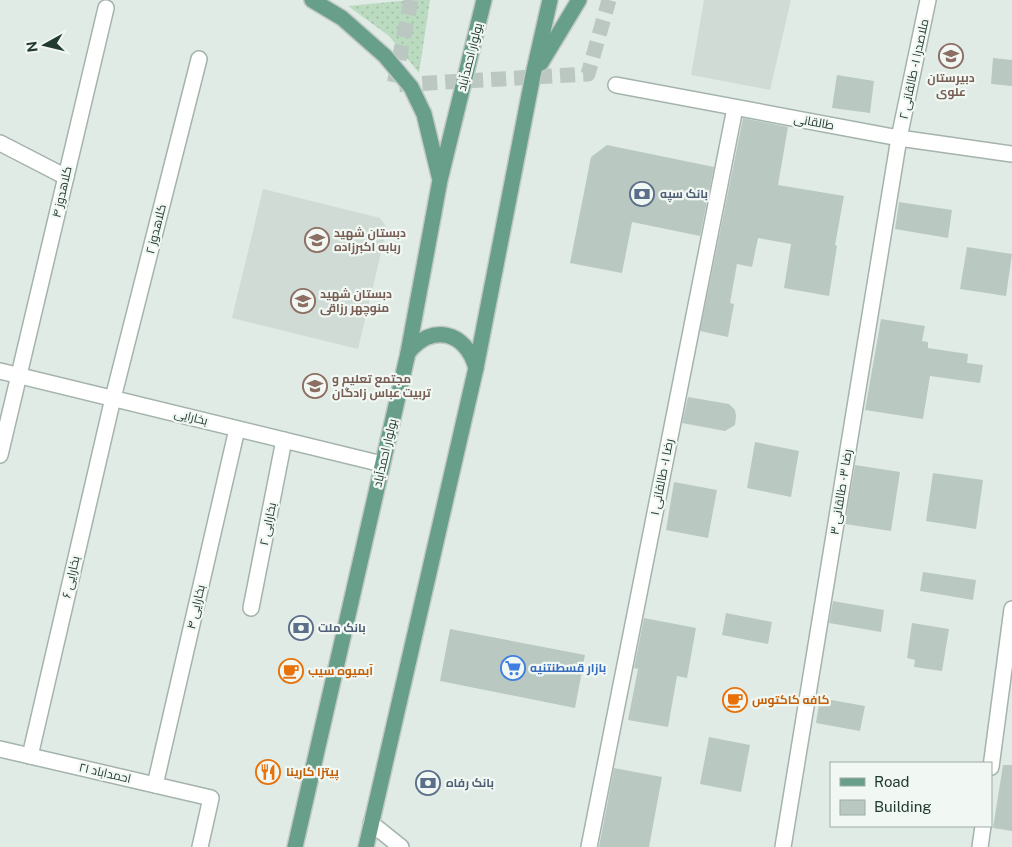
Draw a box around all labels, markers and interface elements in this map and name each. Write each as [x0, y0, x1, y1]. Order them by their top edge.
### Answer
street label: ملاصدرا ۱ - طالقانی ۲ [897, 18, 931, 120]
north arrow [20, 20, 70, 70]
street label: بولوار احمدآباد [455, 21, 485, 93]
text: N [23, 40, 41, 53]
school or university icon: دبیرستان علوی [938, 43, 964, 69]
place label: دبیرستان علوی [927, 71, 975, 100]
street label: طالقانی [793, 112, 835, 132]
street label: کلاهدوز ۴ [49, 165, 75, 219]
bank icon: بانک سپه [629, 181, 655, 207]
place label: بانک سپه [660, 187, 708, 203]
street label: کلاهدوز ۲ [143, 203, 169, 255]
place label: دبستان شهید ربابه اکبرزاده [334, 226, 406, 255]
school or university icon: دبستان شهید ربابه اکبرزاده [304, 227, 330, 253]
place label: دبستان شهید منوچهر رزاقی [320, 287, 392, 317]
school or university icon: دبستان شهید منوچهر رزاقی [290, 288, 316, 314]
place label: مجتمع تعلیم و تربیت عباس زادگان [332, 372, 431, 401]
school or university icon: مجتمع تعلیم و تربیت عباس زادگان [302, 373, 328, 399]
street label: بخارایی [173, 406, 209, 428]
street label: بولوار احمدآباد [370, 417, 400, 489]
street label: رضا ۱ - طالقانی ۱ [648, 438, 676, 516]
street label: رضا ۳ - طالقانی ۳ [827, 448, 855, 536]
street label: بخارایی ۲ [257, 501, 279, 547]
street label: بخارایی ۶ [59, 555, 83, 599]
street label: بخارایی ۴ [184, 583, 208, 631]
bank icon: بانک ملت [288, 615, 314, 641]
place label: بانک ملت [318, 621, 366, 635]
supermarket icon: بازار قسطنتنیه [500, 655, 526, 681]
cafe icon: آبمیوه سیب [278, 658, 304, 684]
place label: بازار قسطنتنیه [530, 661, 606, 676]
place label: آبمیوه سیب [308, 664, 373, 679]
cafe icon: کافه کاکتوس [722, 687, 748, 713]
place label: کافه کاکتوس [752, 693, 829, 708]
restaurant icon: پیتزا کارینا [255, 759, 281, 785]
street label: احمداباد ۲۱ [78, 760, 132, 786]
legend [830, 762, 992, 827]
place label: پیتزا کارینا [286, 765, 340, 781]
bank icon: بانک رفاه [415, 770, 441, 796]
text: Road [874, 773, 910, 790]
place label: بانک رفاه [446, 776, 494, 791]
text: Building [874, 798, 932, 815]

